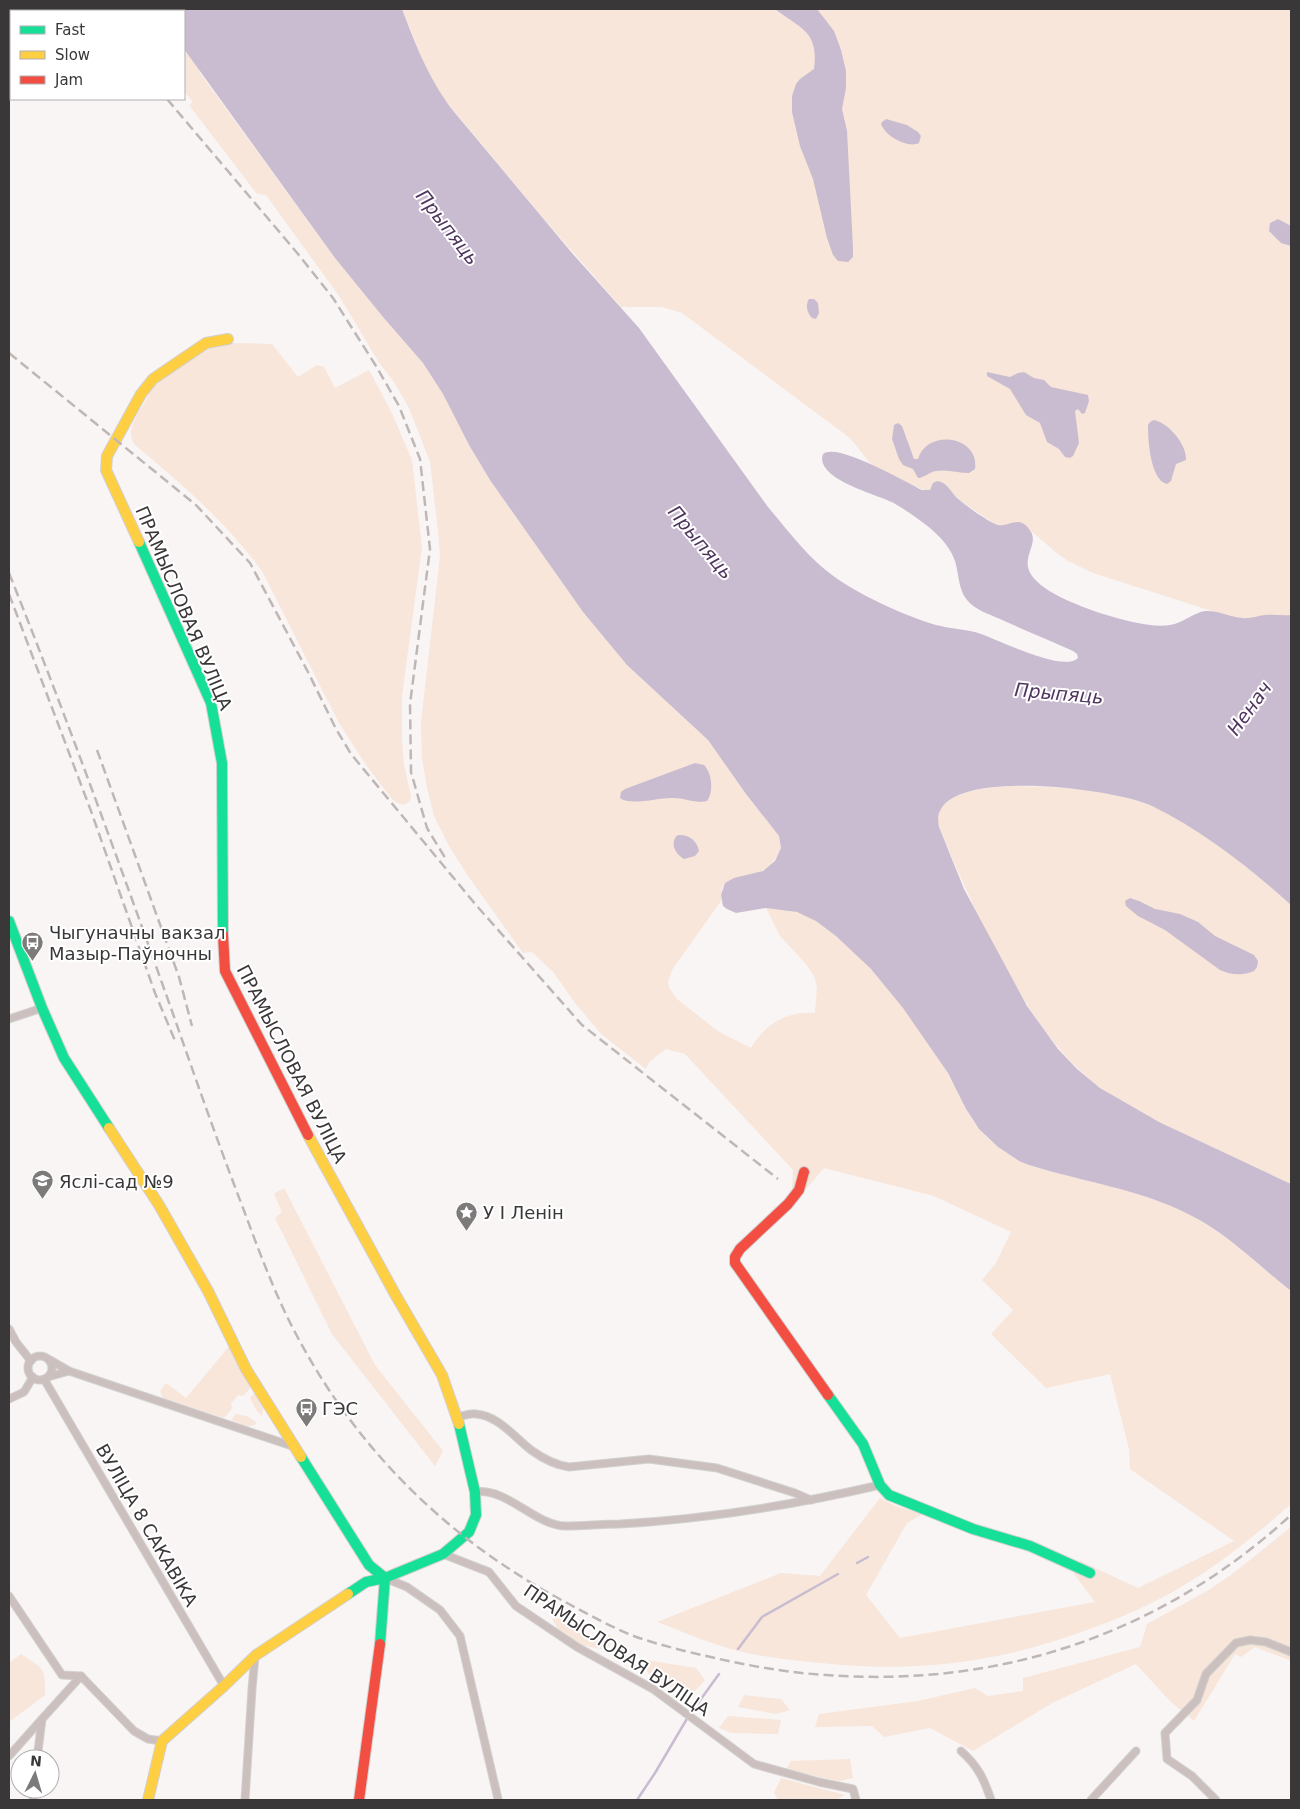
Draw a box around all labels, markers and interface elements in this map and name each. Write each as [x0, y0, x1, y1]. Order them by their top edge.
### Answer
legend [10, 10, 185, 100]
text: Fast [55, 21, 85, 39]
text: Slow [55, 46, 90, 64]
text: Jam [54, 71, 83, 89]
water label: Прыпяць [412, 185, 484, 269]
water label: Прыпяць [664, 501, 738, 583]
street label: ПРАМЫСЛОВАЯ ВУЛІЦА [131, 503, 237, 714]
water label: Ненач [1222, 677, 1276, 739]
water label: Прыпяць [1014, 678, 1104, 708]
place label: Чыгуначны вакзал Мазыр-Паўночны [49, 922, 225, 964]
bus stop icon: Чыгуначны вакзал Мазыр-Паўночны [21, 930, 45, 961]
street label: ПРАМЫСЛОВАЯ ВУЛІЦА [233, 961, 352, 1167]
school or university icon: Яслі-сад №9 [31, 1169, 55, 1200]
place label: Яслі-сад №9 [59, 1171, 174, 1192]
place icon: У І Ленін [455, 1200, 479, 1231]
place label: У І Ленін [483, 1202, 564, 1223]
bus stop icon: ГЭС [294, 1396, 318, 1427]
place label: ГЭС [322, 1398, 358, 1419]
street label: ВУЛІЦА 8 САКАВІКА [92, 1440, 202, 1611]
street label: ПРАМЫСЛОВАЯ ВУЛІЦА [520, 1580, 715, 1721]
north arrow [10, 1749, 60, 1799]
text: N [30, 1753, 43, 1770]

